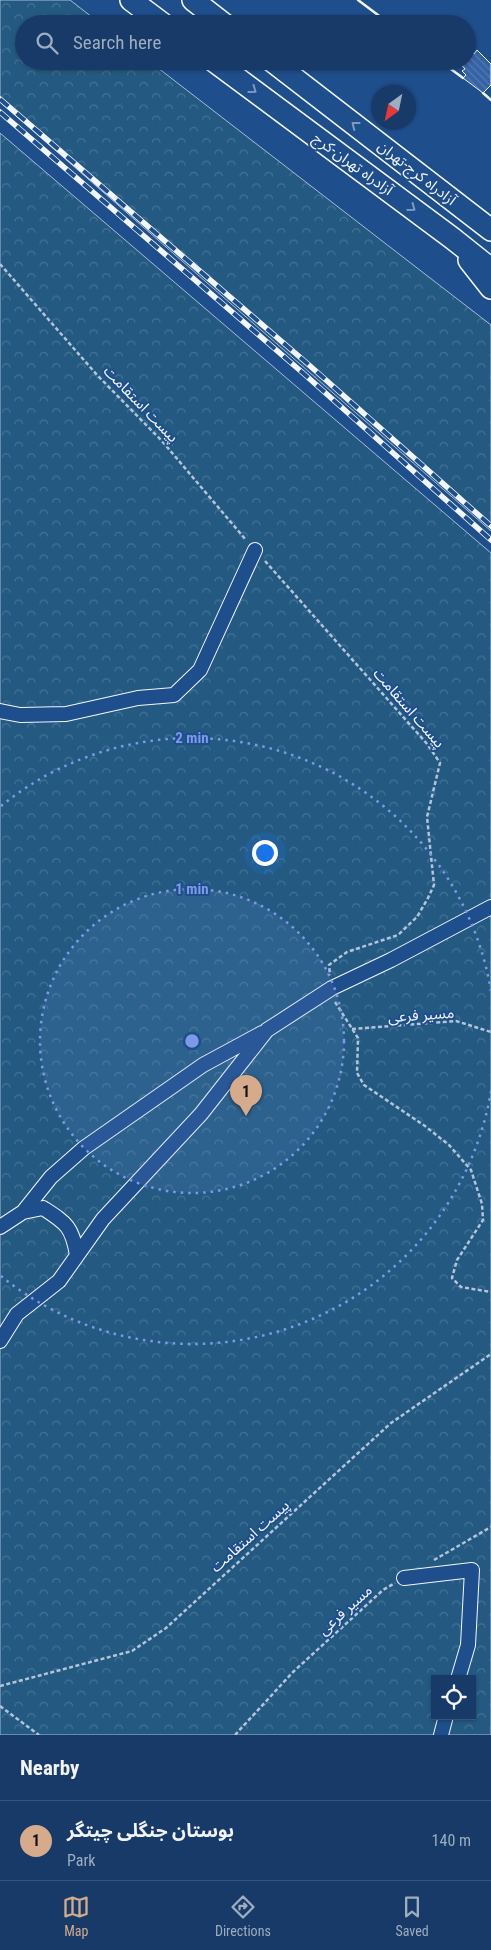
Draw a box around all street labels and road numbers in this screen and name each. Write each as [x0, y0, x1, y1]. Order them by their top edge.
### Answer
street label: آزادراه تهران-کرج [308, 129, 397, 202]
street label: آزادراه کرج-تهران [372, 137, 460, 212]
street label: پیست استقامت [99, 362, 182, 447]
street label: پیست استقامت [369, 664, 448, 752]
street label: مسیر فرعی [387, 1004, 455, 1026]
street label: پیست استقامت [207, 1496, 294, 1577]
street label: مسیر فرعی [314, 1581, 376, 1639]

